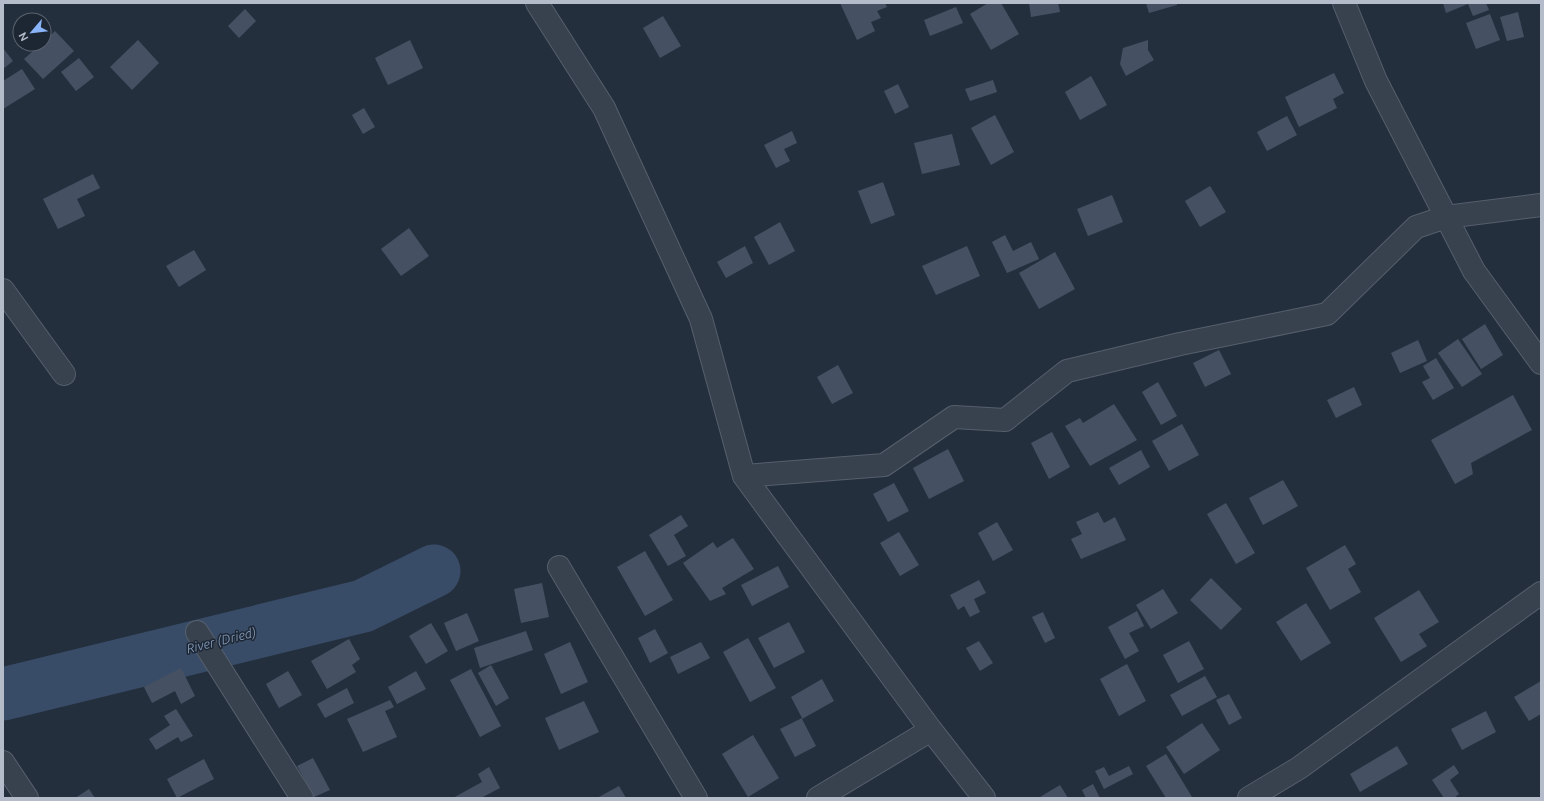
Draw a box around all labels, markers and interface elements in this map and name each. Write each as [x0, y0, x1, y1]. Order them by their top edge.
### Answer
north arrow [12, 12, 52, 52]
text: N [16, 30, 30, 43]
water label: River (Dried) [185, 625, 258, 656]

